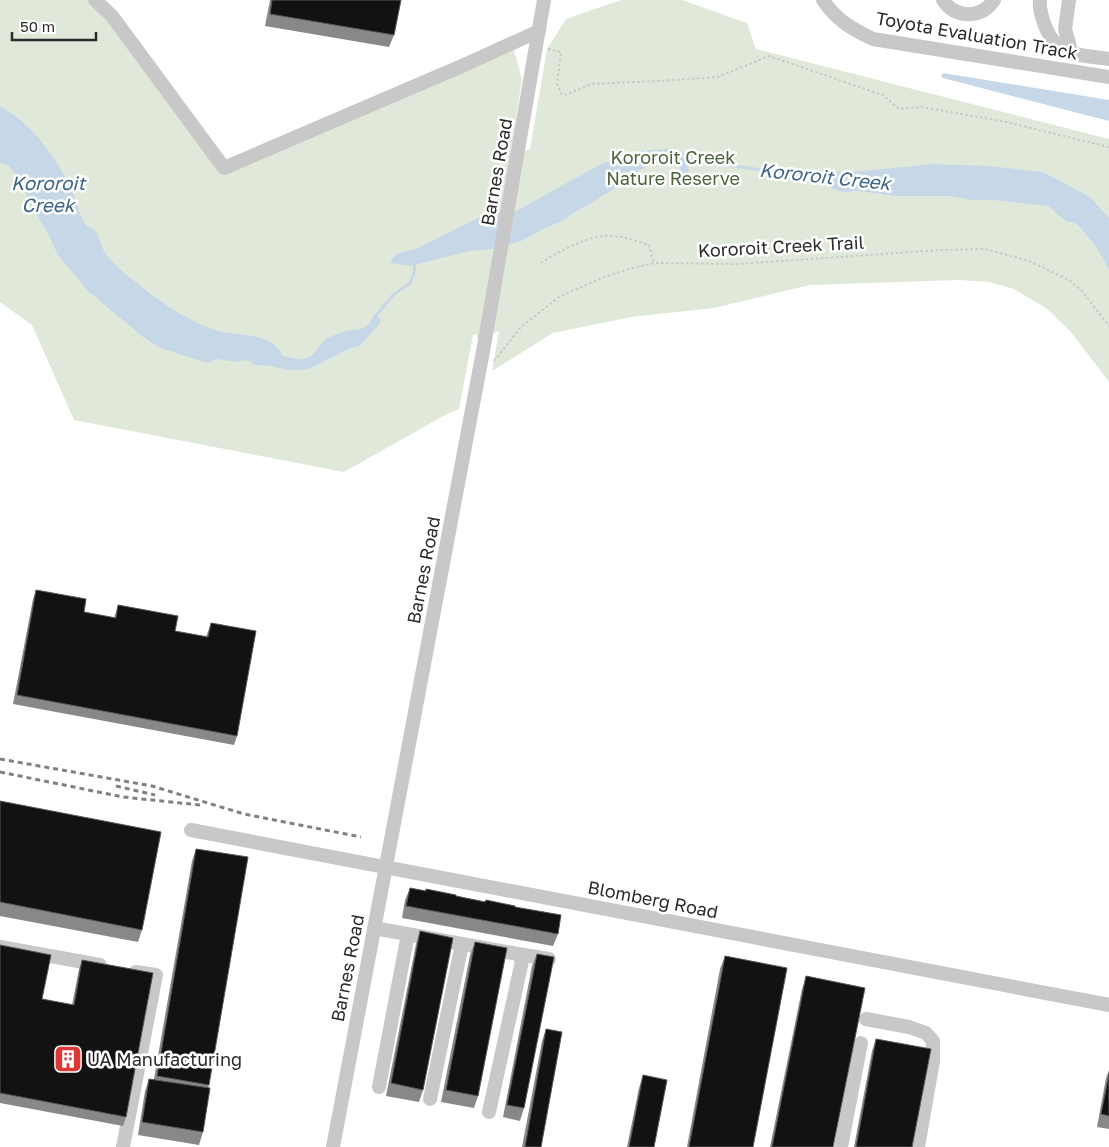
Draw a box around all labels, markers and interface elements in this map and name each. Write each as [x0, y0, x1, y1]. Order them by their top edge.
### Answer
street label: Toyota Evaluation Track [874, 6, 1080, 64]
scale bar [12, 10, 96, 42]
text: 50 m [20, 17, 55, 35]
street label: Barnes Road [476, 116, 516, 228]
park label: Kororoit Creek Nature Reserve [606, 146, 740, 189]
water label: Kororoit Creek [758, 158, 894, 195]
water label: Kororoit Creek [11, 171, 87, 216]
street label: Kororoit Creek Trail [697, 231, 865, 261]
street label: Barnes Road [402, 514, 444, 626]
street label: Blomberg Road [586, 876, 720, 922]
street label: Barnes Road [326, 912, 368, 1024]
building icon: UA Manufacturing [53, 1044, 83, 1074]
place label: UA Manufacturing [87, 1048, 242, 1070]

